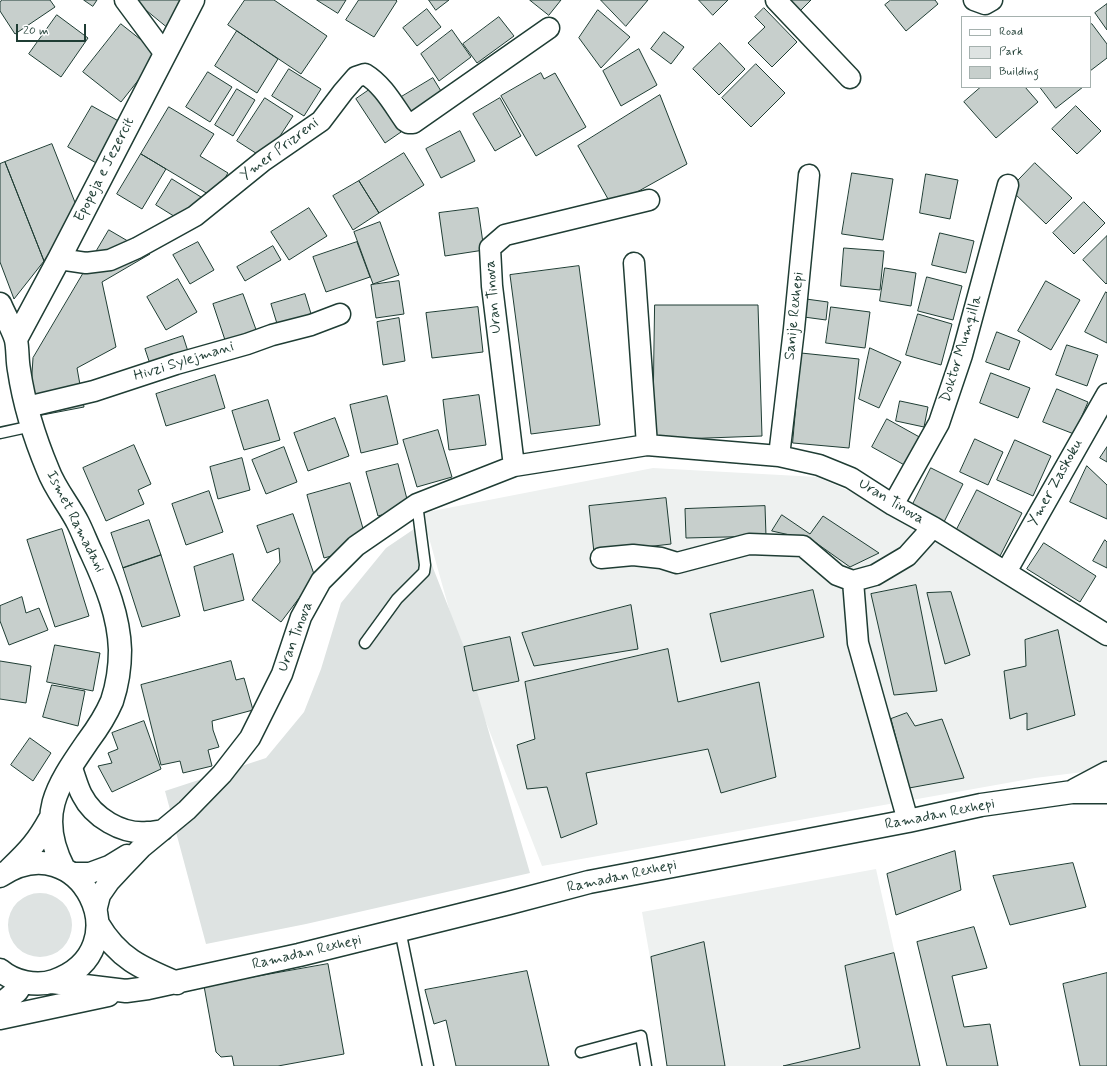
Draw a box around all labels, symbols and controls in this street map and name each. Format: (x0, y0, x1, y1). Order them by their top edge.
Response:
scale bar (18, 16, 88, 42)
legend (961, 16, 1091, 88)
text: 20 m (23, 23, 49, 39)
text: Road (999, 24, 1023, 40)
text: Park (999, 44, 1023, 60)
text: Building (999, 64, 1039, 80)
street label: Epopeja e Jezercit (71, 115, 139, 225)
street label: Ymer Prizreni (237, 115, 323, 185)
street label: Uran Tinova (482, 260, 506, 334)
street label: Sanije Rexhepi (781, 271, 809, 361)
street label: Doktor Mumqilla (937, 293, 987, 405)
street label: Hivzi Sylejmani (132, 338, 236, 386)
street label: Ymer Zaskoku (1025, 436, 1087, 530)
street label: Ismet Ramadani (42, 468, 108, 576)
street label: Uran Tinova (855, 475, 927, 529)
street label: Uran Tinova (274, 599, 318, 675)
street label: Ramadan Rexhepi (883, 795, 997, 835)
street label: Ramadan Rexhepi (565, 857, 679, 897)
street label: Ramadan Rexhepi (250, 932, 364, 974)

